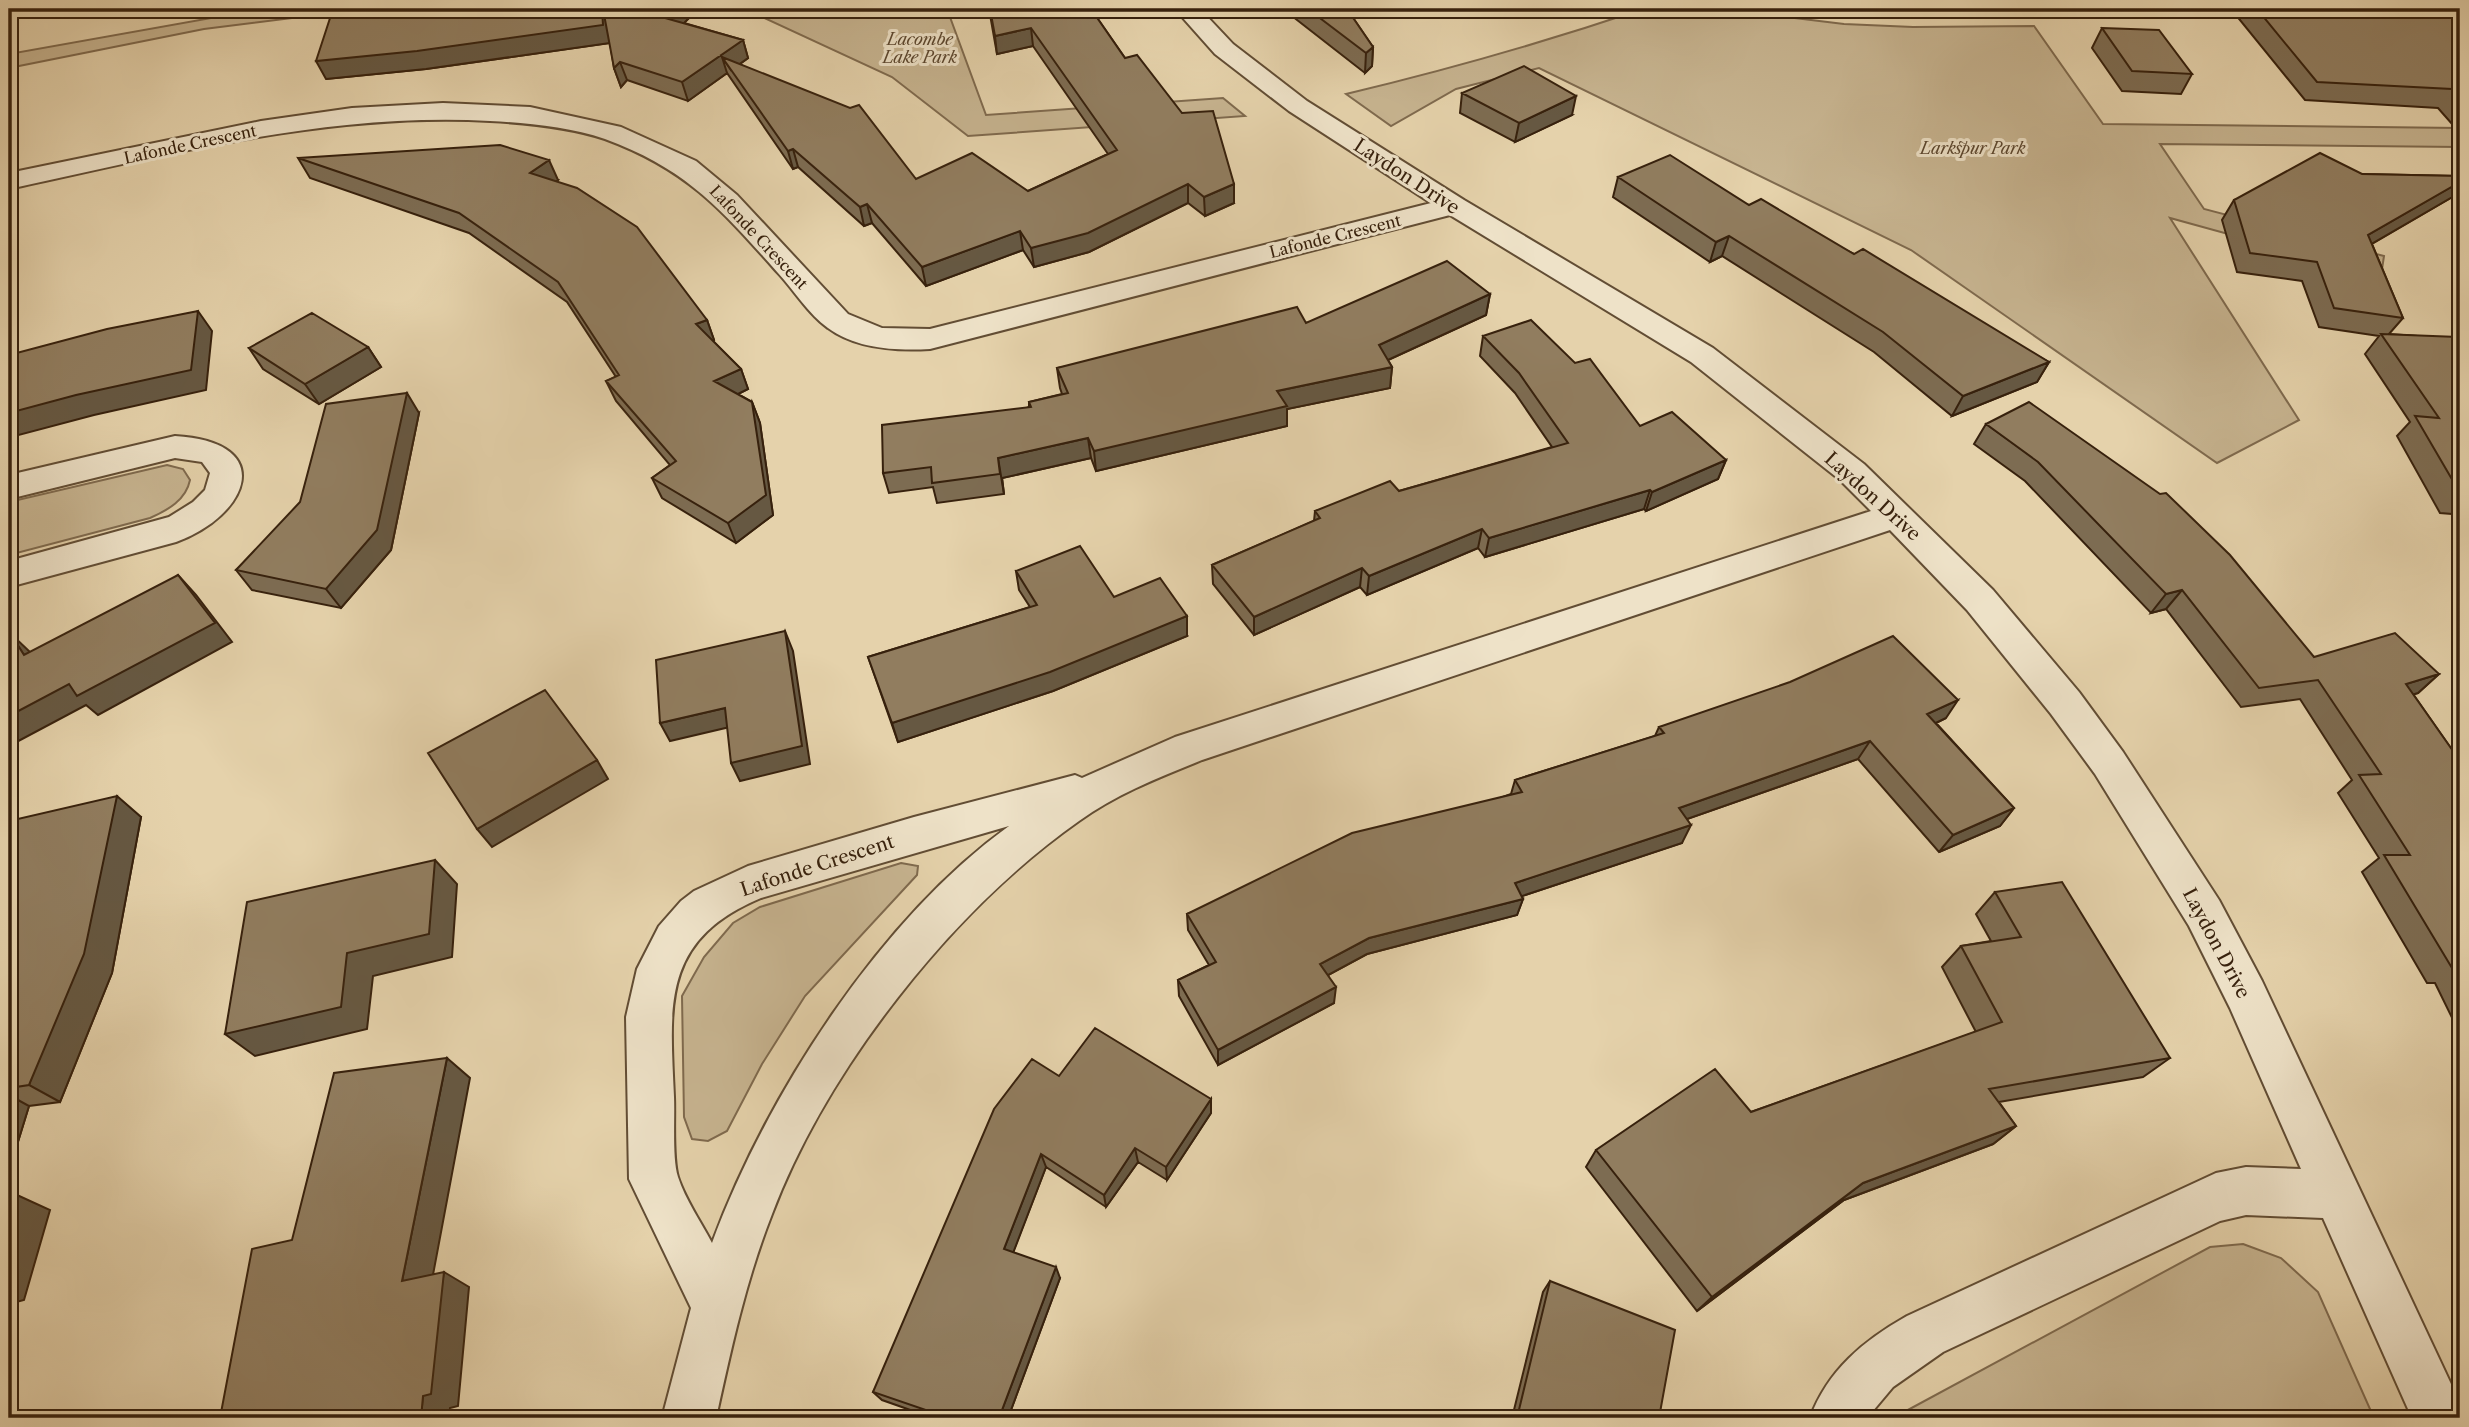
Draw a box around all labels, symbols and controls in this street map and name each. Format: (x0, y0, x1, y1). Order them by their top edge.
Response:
park label: Lacombe Lake Park (881, 29, 958, 67)
street label: Lafonde Crescent (122, 120, 258, 168)
street label: Laydon Drive (1349, 134, 1464, 219)
park label: Larkspur Park (1918, 138, 2026, 158)
street label: Lafonde Crescent (706, 181, 813, 293)
street label: Lafonde Crescent (1267, 210, 1403, 262)
street label: Laydon Drive (1820, 447, 1926, 546)
street label: Lafonde Crescent (737, 830, 897, 901)
street label: Laydon Drive (2178, 884, 2255, 1002)

